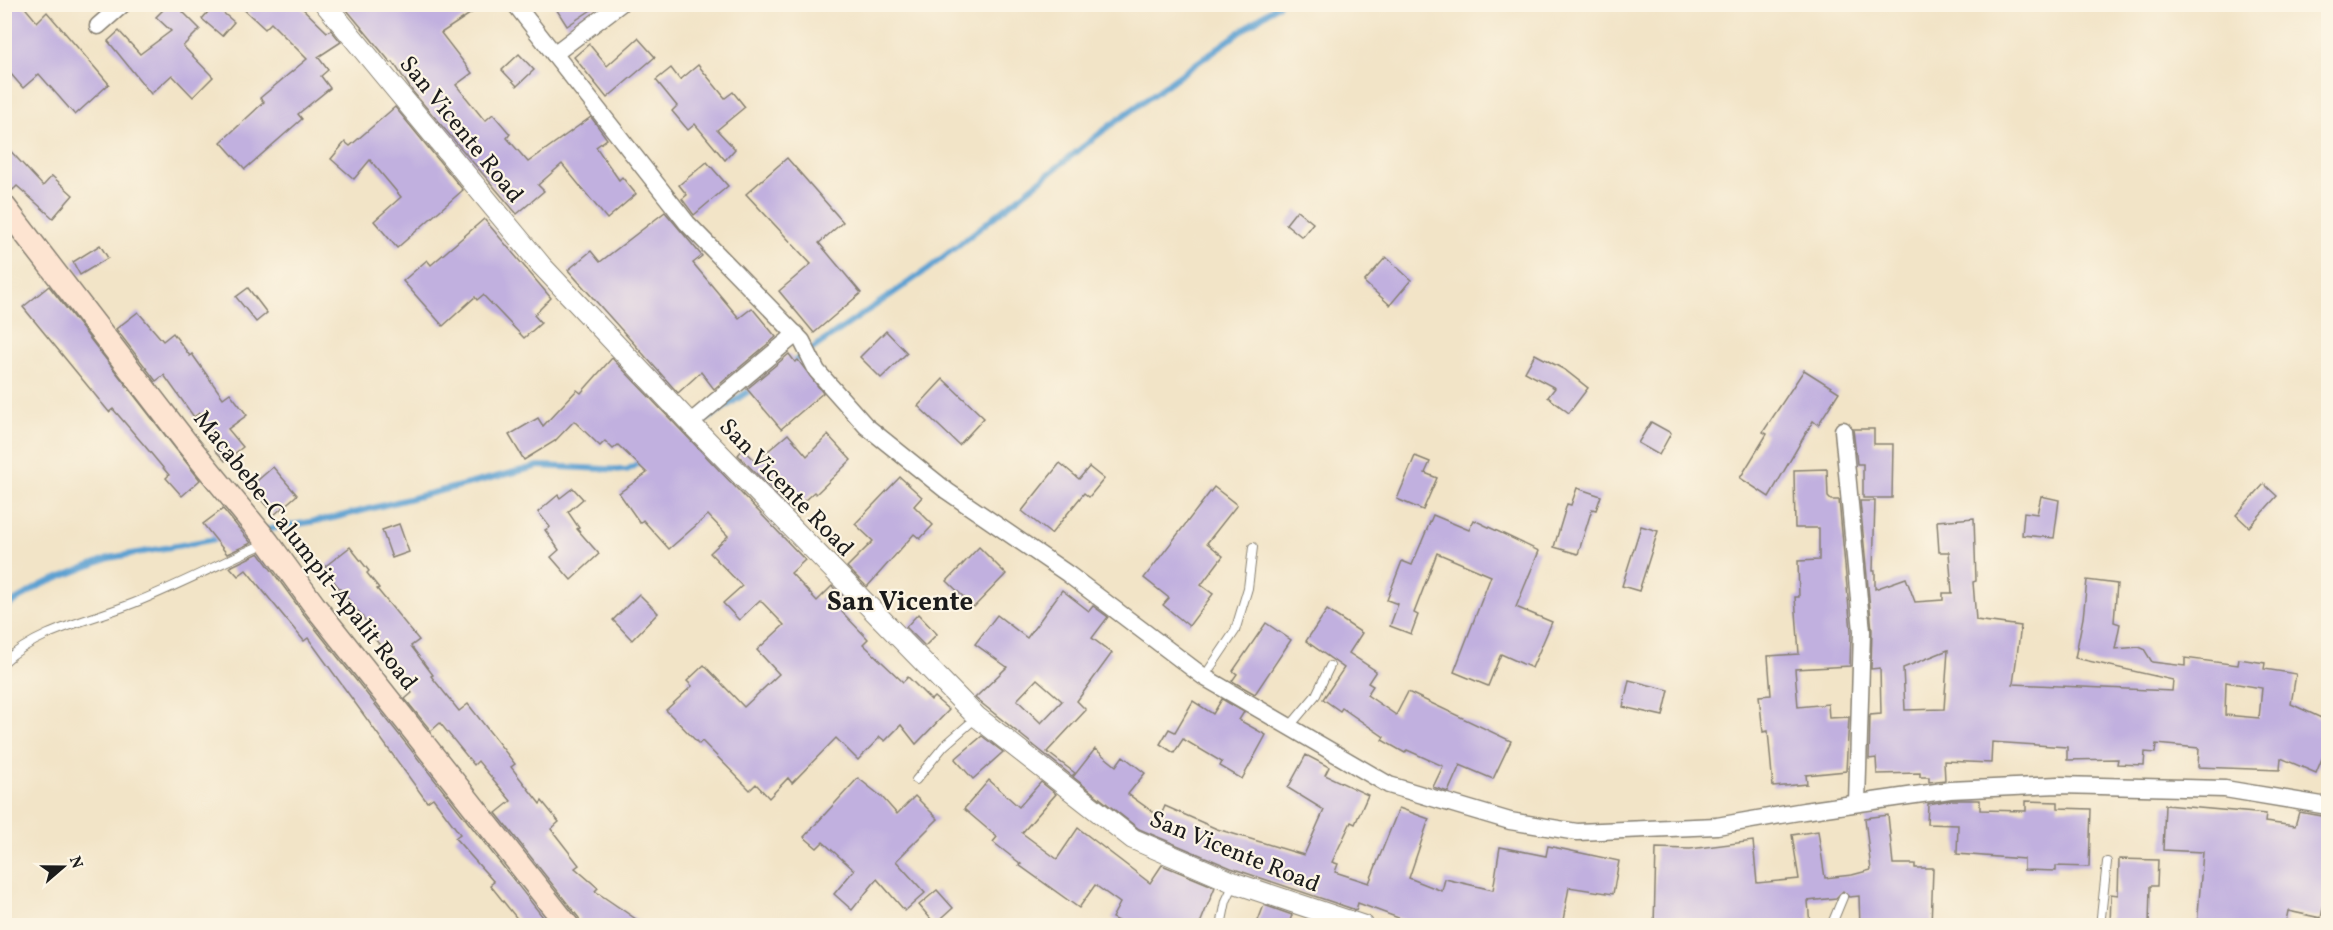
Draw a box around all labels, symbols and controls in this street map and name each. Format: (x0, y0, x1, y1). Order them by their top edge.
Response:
street label: San Vicente Road (390, 49, 531, 211)
street label: Macabebe-Calumpit-Apalit Road (184, 404, 425, 698)
street label: San Vicente Road (710, 411, 861, 565)
district label: San Vicente (827, 584, 973, 622)
street label: San Vicente Road (1144, 803, 1325, 903)
north arrow (33, 837, 93, 897)
text: N (63, 853, 88, 872)

